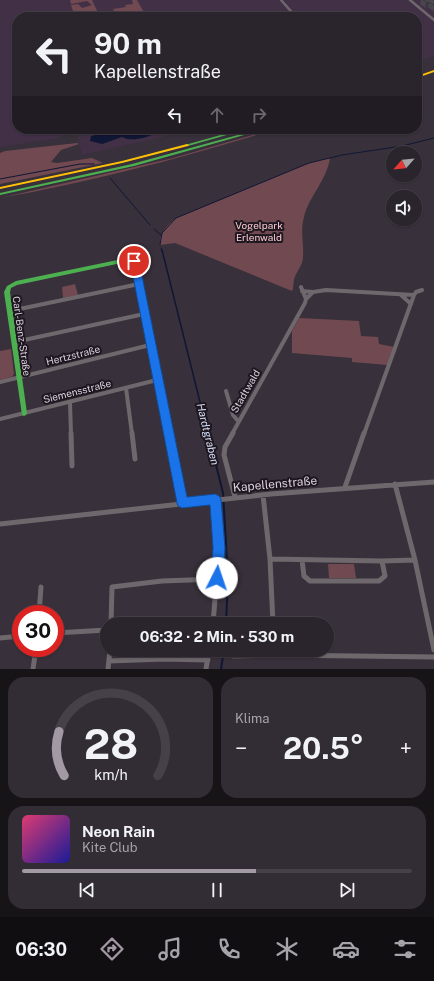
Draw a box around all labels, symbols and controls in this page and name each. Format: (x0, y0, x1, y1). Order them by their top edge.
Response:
text: 90 m (94, 27, 162, 60)
icon: left (28, 28, 80, 80)
text: Kapellenstraße (94, 61, 221, 82)
icon: left (164, 104, 186, 126)
icon: ahead (206, 104, 228, 126)
icon: right (248, 104, 270, 126)
north arrow (386, 146, 422, 182)
map controls (386, 146, 422, 226)
button: sound (386, 190, 422, 226)
park label: Vogelpark Erlenwald (235, 219, 283, 243)
pin (117, 244, 151, 278)
icon: arrive (123, 250, 145, 272)
street label: Carl-Benz-Straße (10, 295, 34, 377)
street label: Hertzstraße (45, 342, 102, 368)
street label: Stadtwald (228, 367, 262, 415)
street label: Siemensstraße (42, 377, 113, 405)
water label: Hardtgraben (194, 402, 222, 466)
street label: Kapellenstraße (232, 473, 318, 495)
position arrow (196, 557, 238, 599)
speed limit sign: 30 (12, 605, 64, 657)
text: 06:32 · 2 Min. · 530 m (140, 628, 294, 645)
text: Klima (235, 711, 269, 726)
text: 28 (83, 718, 138, 767)
text: 20.5° (283, 730, 364, 766)
text: − (235, 735, 247, 761)
text: + (400, 735, 412, 761)
text: km/h (94, 765, 127, 782)
text: Neon Rain (82, 823, 155, 840)
text: Kite Club (82, 840, 137, 855)
icon: previous (76, 879, 98, 901)
icon: pause (206, 879, 228, 901)
icon: next (336, 879, 358, 901)
icon: directions (98, 935, 126, 963)
icon: music (156, 935, 184, 963)
icon: phone (215, 935, 243, 963)
icon: climate (273, 935, 301, 963)
icon: car (332, 935, 360, 963)
icon: filters (391, 935, 419, 963)
text: 06:30 (15, 939, 67, 960)

